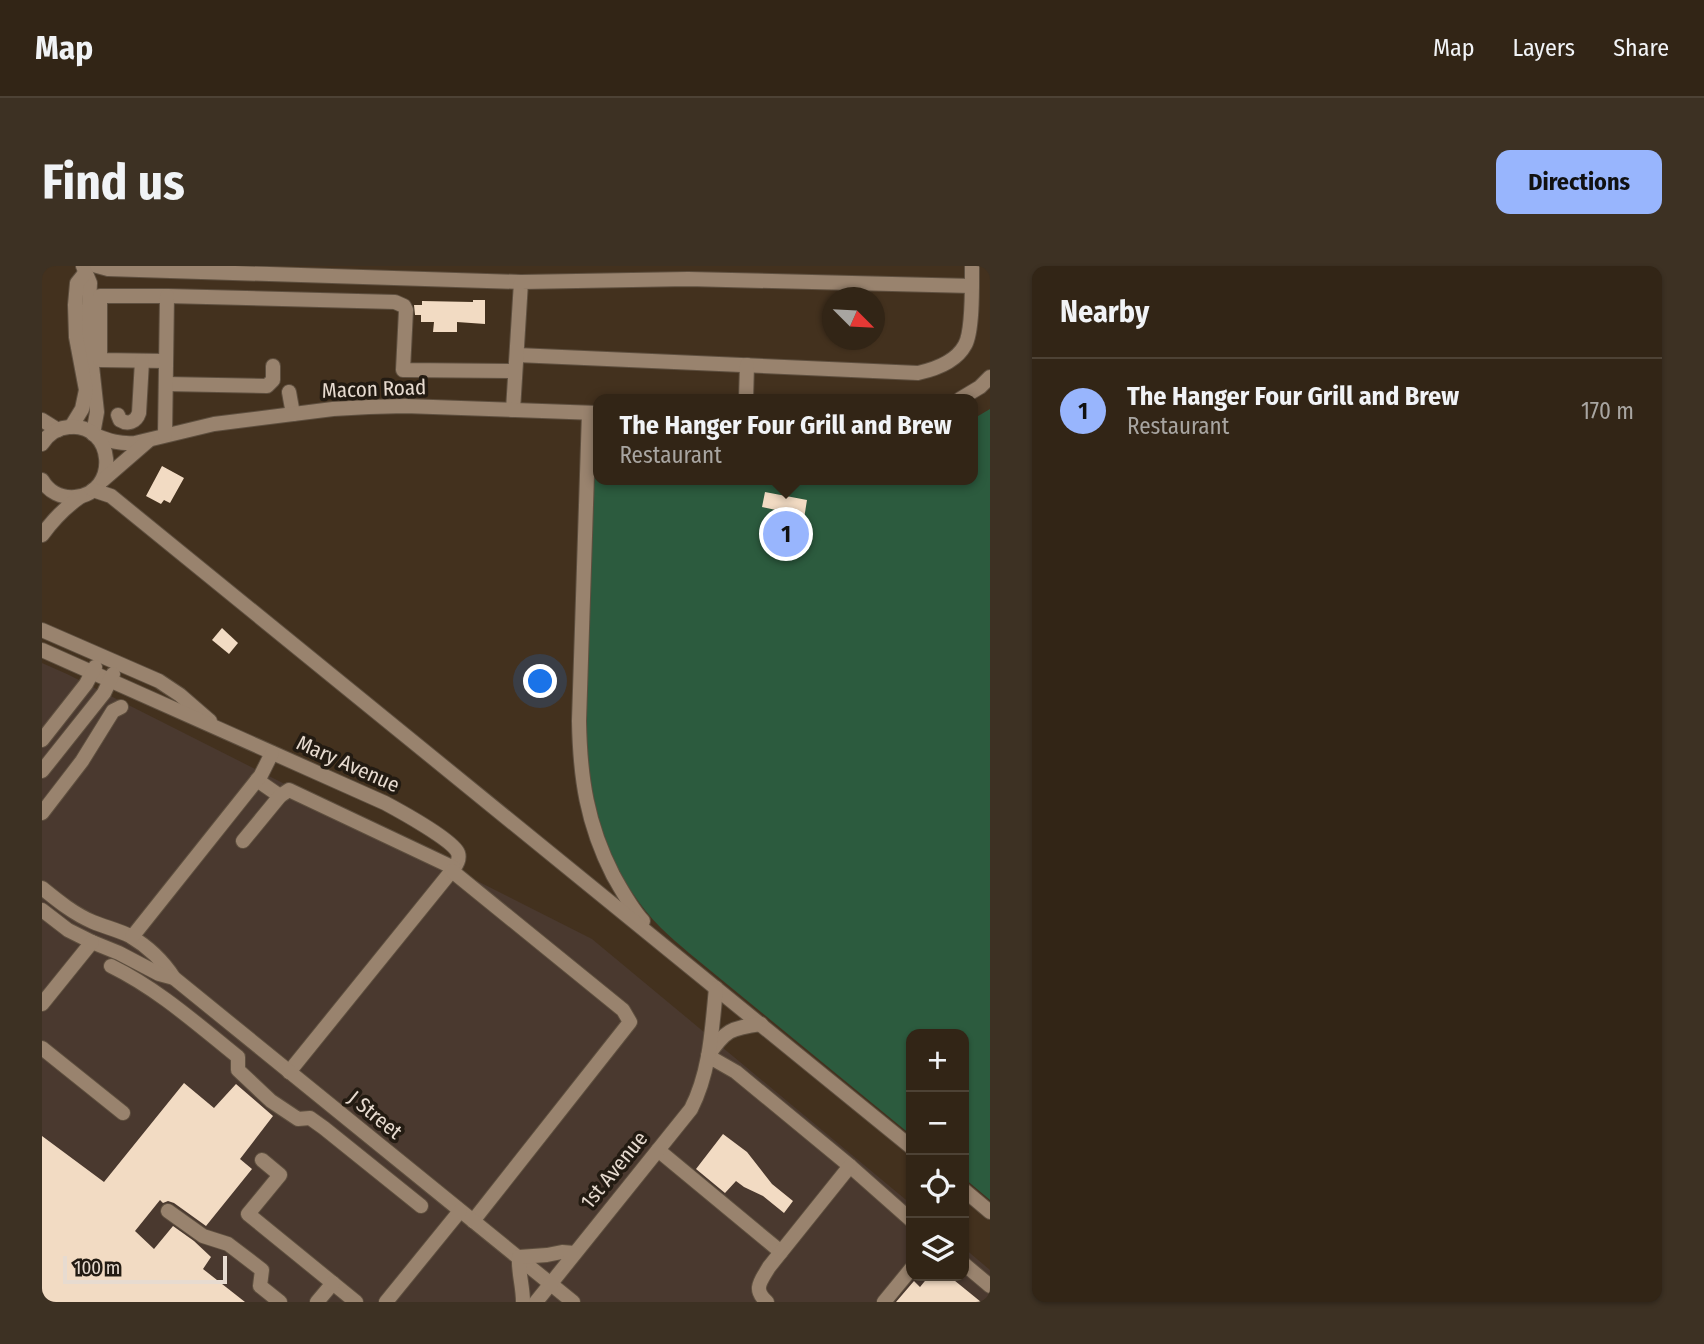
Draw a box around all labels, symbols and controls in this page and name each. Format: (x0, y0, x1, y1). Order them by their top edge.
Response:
text: Map (35, 28, 93, 68)
text: Map (1433, 34, 1475, 62)
text: Layers (1513, 34, 1575, 62)
text: Share (1613, 34, 1669, 62)
button: Directions (1496, 150, 1662, 214)
text: Find us (42, 153, 185, 212)
north arrow (822, 287, 885, 350)
text: Nearby (1060, 294, 1149, 330)
street label: Macon Road (321, 374, 427, 404)
text: The Hanger Four Grill and Brew (1127, 381, 1459, 412)
popup (593, 394, 978, 485)
text: 1 (1078, 397, 1088, 425)
text: 170 m (1581, 397, 1634, 425)
text: The Hanger Four Grill and Brew (619, 410, 952, 441)
text: Restaurant (1127, 412, 1229, 440)
text: Restaurant (619, 441, 722, 469)
pin: 1 (763, 508, 809, 560)
your location (523, 664, 557, 698)
street label: Mary Avenue (292, 730, 404, 798)
map controls (906, 1029, 969, 1281)
button: + (906, 1029, 969, 1092)
street label: J Street (343, 1085, 407, 1145)
button: − (906, 1092, 969, 1155)
street label: 1st Avenue (575, 1126, 653, 1214)
button: locate (906, 1155, 969, 1218)
button: layers (906, 1218, 969, 1281)
scale bar (63, 1253, 228, 1285)
text: 100 m (74, 1256, 120, 1279)

